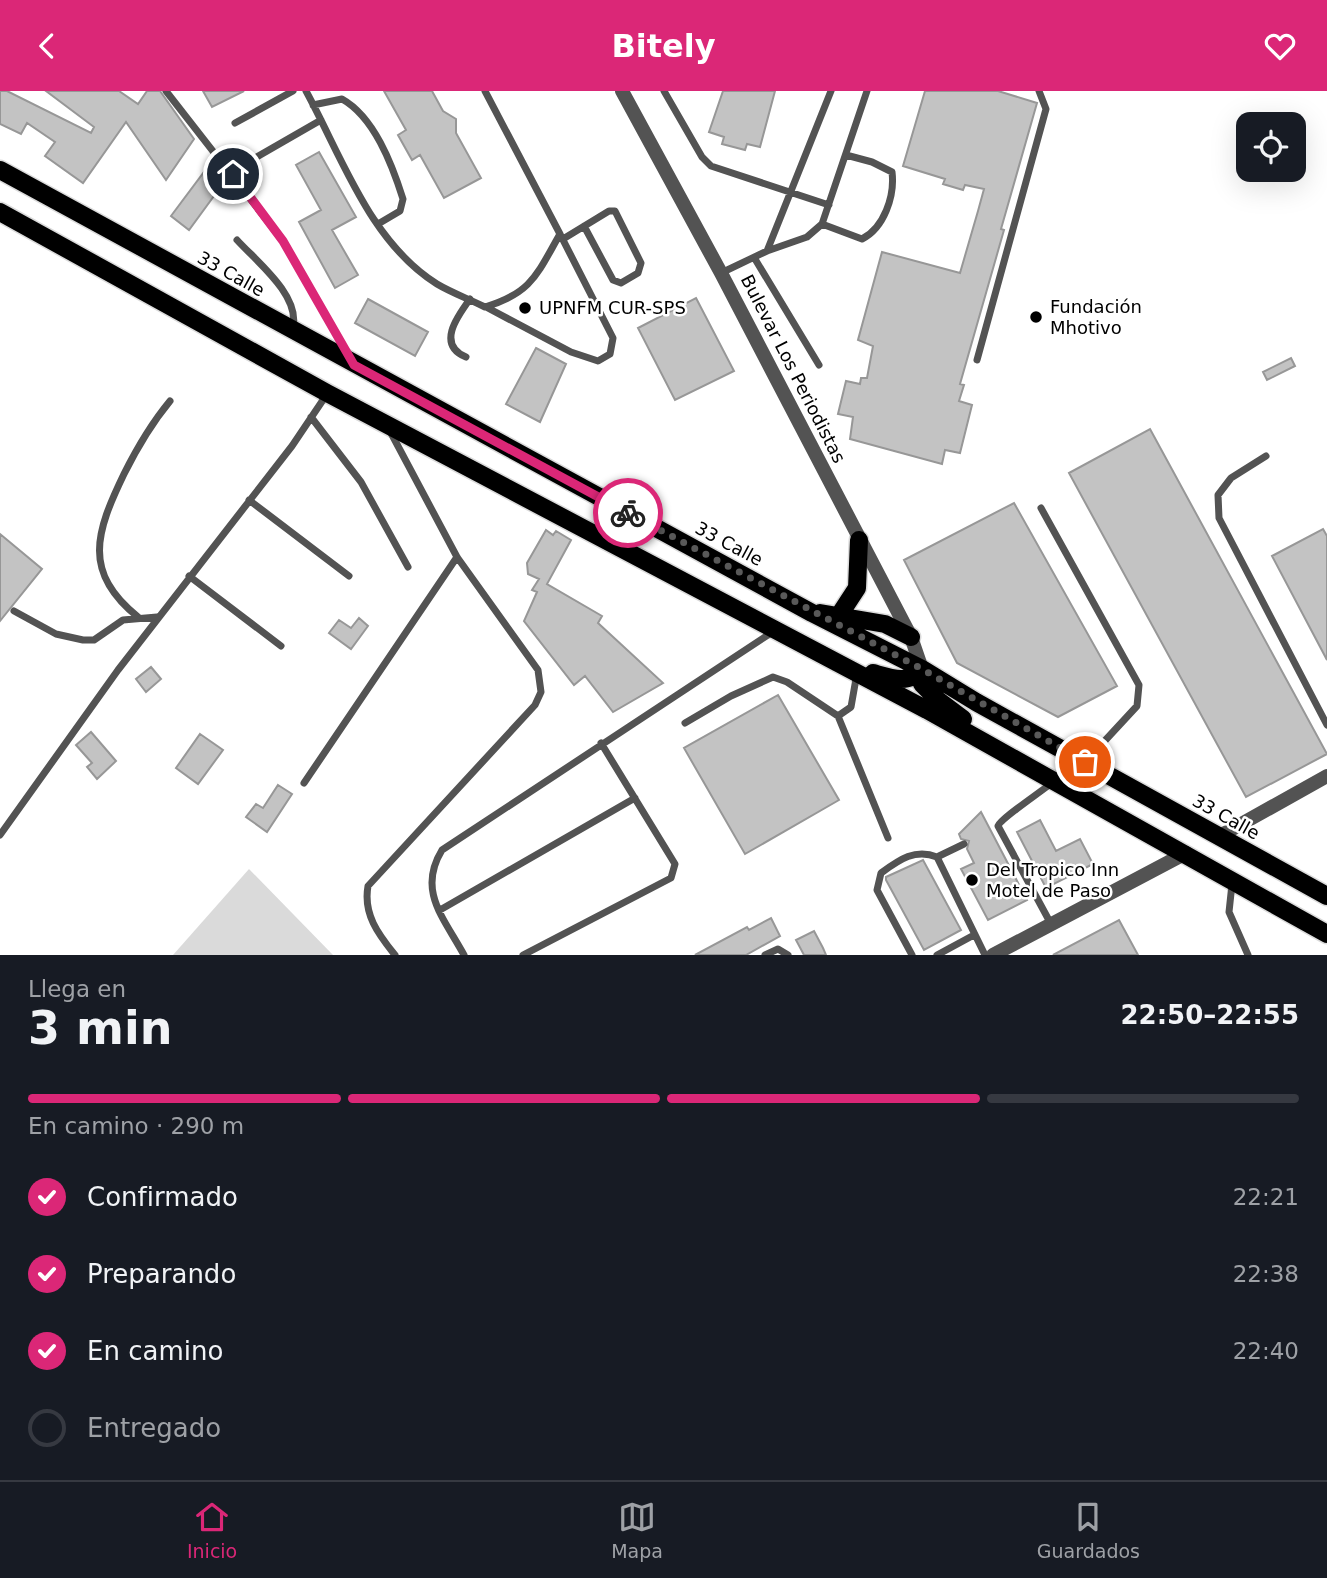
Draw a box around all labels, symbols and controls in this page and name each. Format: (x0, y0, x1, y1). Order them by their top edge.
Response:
icon: back (28, 27, 66, 65)
text: Bitely (611, 27, 716, 65)
icon: heart (1261, 27, 1299, 65)
map controls (1236, 112, 1306, 182)
button: locate (1236, 112, 1306, 182)
pin (203, 144, 263, 204)
icon: home (214, 155, 252, 193)
street label: 33 Calle (194, 247, 268, 301)
street label: Bulevar Los Periodistas (737, 271, 850, 466)
place label: Fundación Mhotivo (1050, 296, 1142, 338)
place label: UPNFM CUR-SPS (539, 297, 686, 318)
marker: UPNFM CUR-SPS (517, 300, 533, 316)
marker: Fundación Mhotivo (1028, 309, 1044, 325)
courier (593, 478, 663, 548)
icon: bike (609, 494, 647, 532)
street label: 33 Calle (692, 517, 767, 570)
pin (1055, 732, 1115, 792)
icon: bag (1066, 743, 1104, 781)
street label: 33 Calle (1189, 790, 1263, 844)
place label: Del Tropico Inn Motel de Paso (986, 859, 1119, 901)
marker: Del Tropico Inn Motel de Paso (964, 872, 980, 888)
text: Llega en (28, 976, 126, 1002)
text: 22:50–22:55 (1120, 1000, 1299, 1030)
text: 3 min (28, 1001, 172, 1055)
text: En camino · 290 m (28, 1113, 244, 1139)
icon: check (28, 1178, 66, 1216)
text: Confirmado (87, 1182, 238, 1212)
text: 22:21 (1233, 1184, 1299, 1210)
icon: check (28, 1255, 66, 1293)
text: Preparando (87, 1259, 236, 1289)
text: 22:38 (1233, 1261, 1299, 1287)
icon: check (28, 1332, 66, 1370)
text: En camino (87, 1336, 223, 1366)
text: 22:40 (1233, 1338, 1299, 1364)
text: Entregado (87, 1413, 221, 1443)
tab: Inicio (187, 1498, 237, 1562)
tab: Mapa (611, 1498, 663, 1562)
tab: Guardados (1037, 1498, 1140, 1562)

